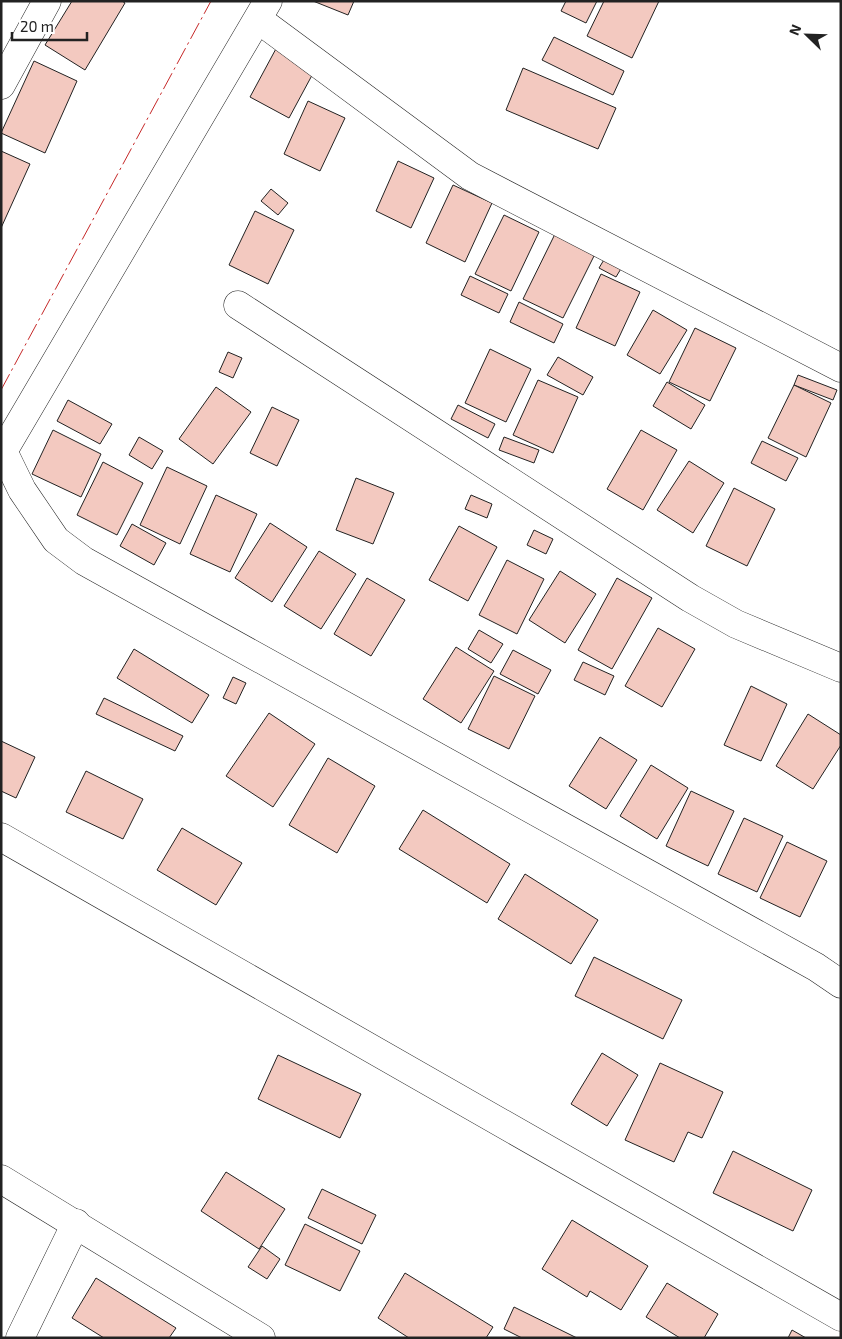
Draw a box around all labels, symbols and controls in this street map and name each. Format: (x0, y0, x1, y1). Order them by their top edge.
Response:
scale bar (12, 10, 88, 42)
north arrow (782, 10, 832, 60)
text: 20 m (20, 17, 54, 35)
text: N (785, 22, 804, 38)

